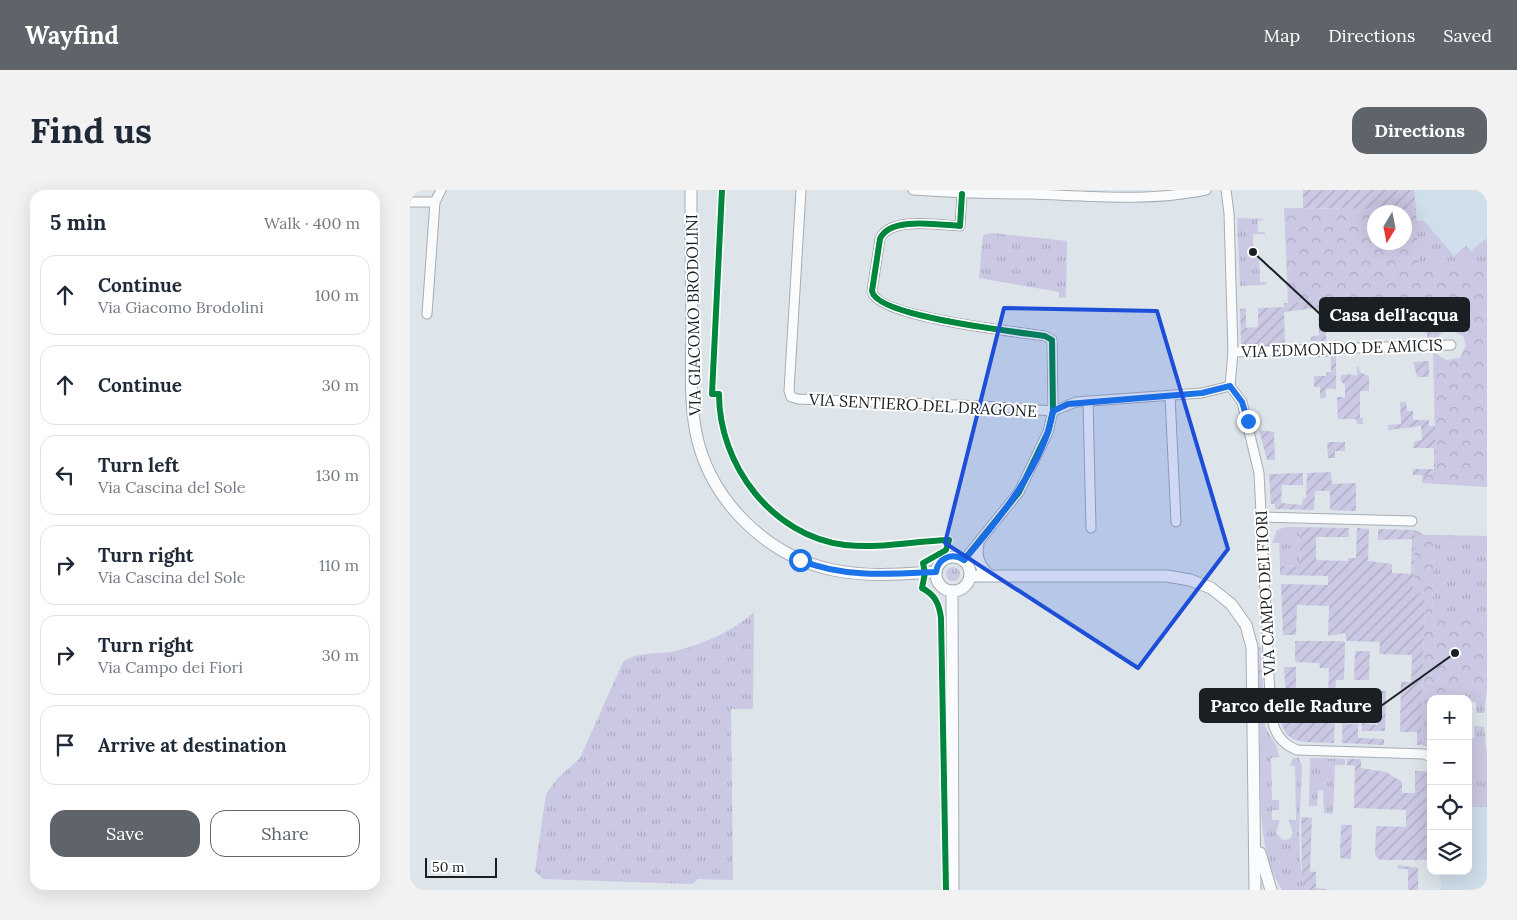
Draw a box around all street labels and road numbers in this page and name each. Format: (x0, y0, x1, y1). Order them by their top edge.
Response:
street label: VIA GIACOMO BRODOLINI (681, 214, 705, 417)
street label: VIA EDMONDO DE AMICIS (1240, 334, 1443, 362)
street label: VIA SENTIERO DEL DRAGONE (808, 389, 1037, 421)
street label: VIA CAMPO DEI FIORI (1251, 510, 1279, 677)

